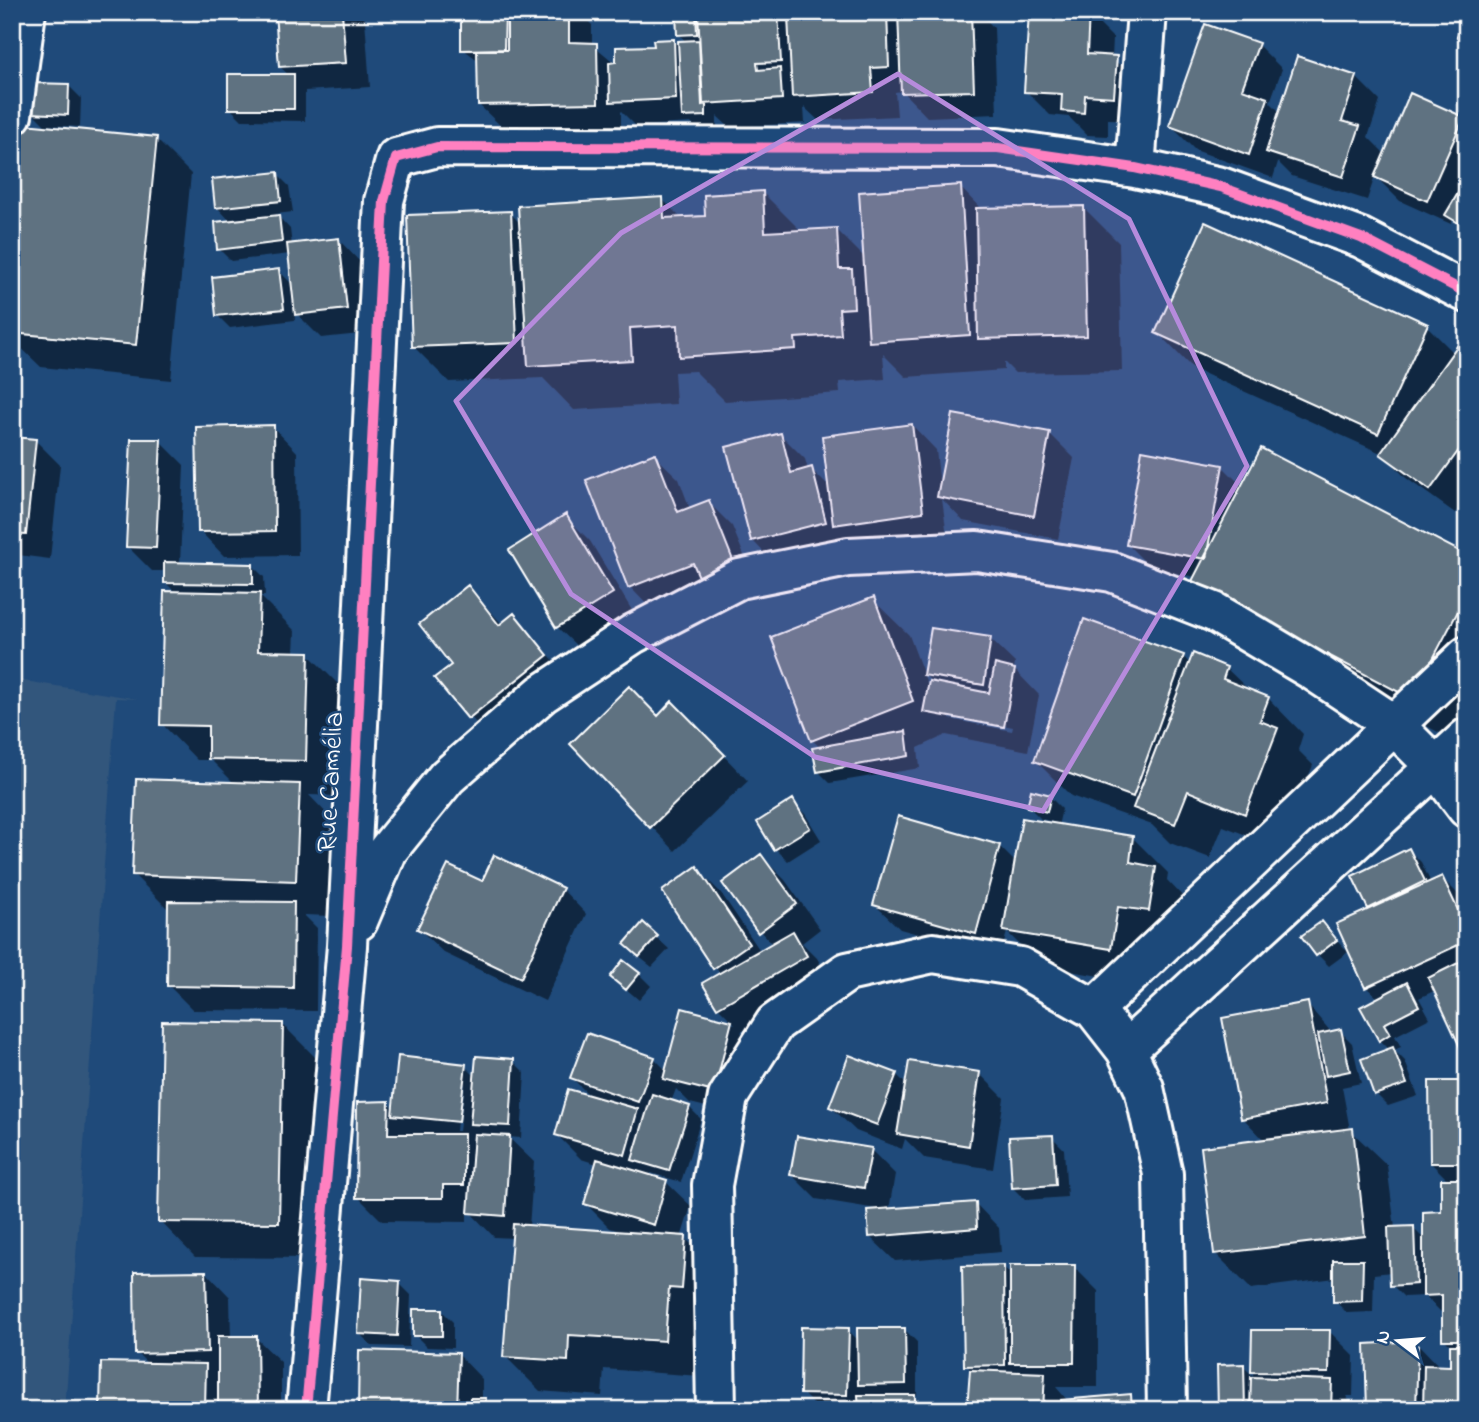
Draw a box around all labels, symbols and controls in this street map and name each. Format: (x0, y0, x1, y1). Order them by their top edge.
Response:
street label: Rue Camélia (308, 711, 356, 853)
north arrow (1364, 1306, 1434, 1376)
text: N (1369, 1327, 1399, 1347)

